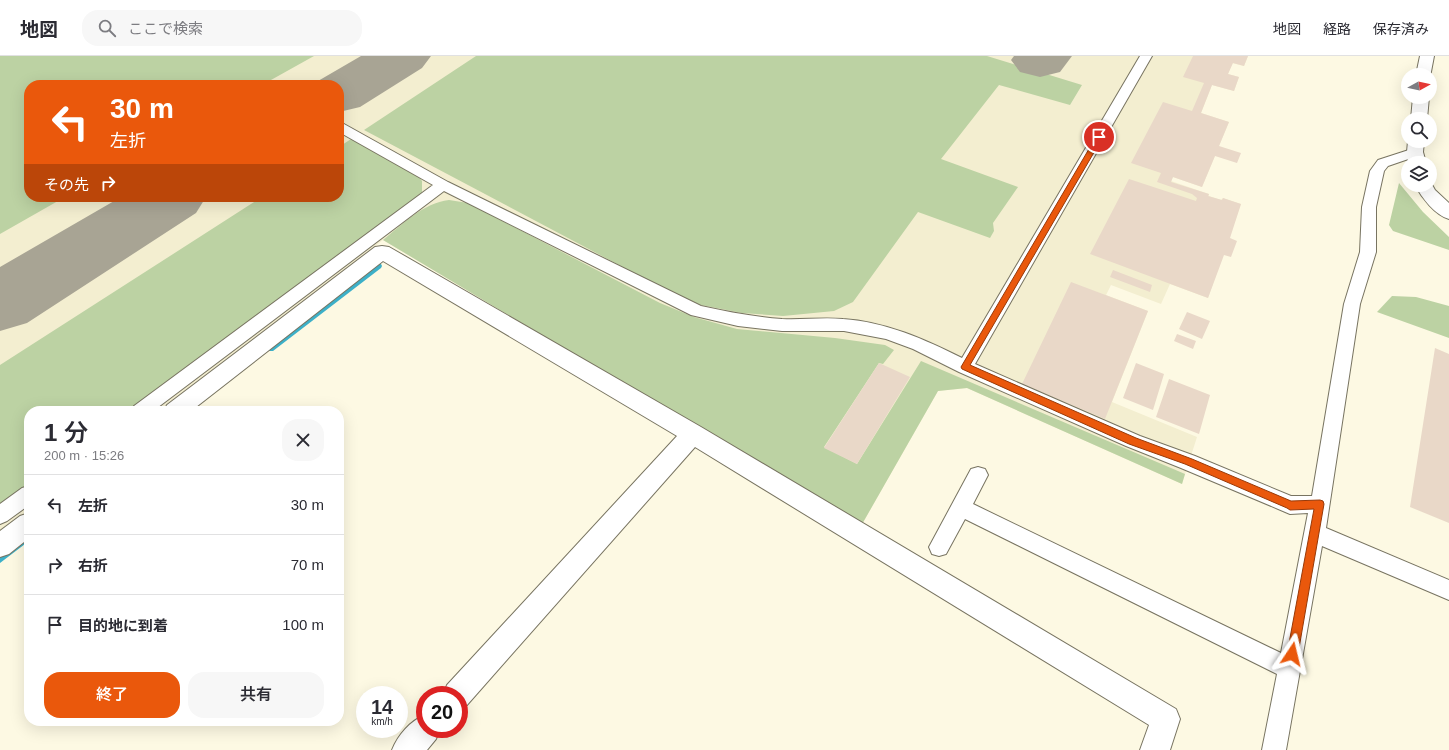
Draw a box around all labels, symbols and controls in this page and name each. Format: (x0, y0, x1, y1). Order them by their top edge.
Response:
search box (82, 10, 362, 46)
icon: search (96, 17, 118, 39)
text: 地図 (20, 19, 58, 40)
text: ここで検索 (128, 20, 203, 37)
text: 地図 (1273, 21, 1301, 37)
text: 経路 (1323, 21, 1351, 37)
text: 保存済み (1373, 21, 1429, 37)
north arrow (1401, 68, 1437, 104)
map controls (1401, 68, 1437, 192)
text: 30 m (110, 93, 174, 124)
icon: left (44, 96, 96, 148)
button: search (1401, 112, 1437, 148)
pin (1082, 120, 1116, 154)
icon: arrive (1088, 126, 1110, 148)
text: 左折 (110, 131, 146, 151)
button: layers (1401, 156, 1437, 192)
icon: right (97, 172, 119, 194)
text: その先 (44, 176, 89, 193)
text: 1 分 (44, 419, 88, 446)
button: close (282, 419, 324, 461)
text: 200 m · 15:26 (44, 448, 124, 463)
icon: left (44, 494, 66, 516)
text: 30 m (291, 496, 324, 513)
text: 左折 (78, 497, 108, 514)
icon: right (44, 554, 66, 576)
text: 70 m (291, 556, 324, 573)
text: 右折 (78, 557, 108, 574)
icon: arrive (44, 614, 66, 636)
text: 100 m (282, 616, 324, 633)
text: 目的地に到着 (78, 617, 168, 634)
position arrow (1271, 633, 1313, 675)
button: 終了 (44, 672, 180, 718)
button: 共有 (188, 672, 324, 718)
speed limit sign: 20 (416, 686, 468, 738)
text: 14 (371, 696, 393, 718)
text: km/h (371, 716, 393, 727)

